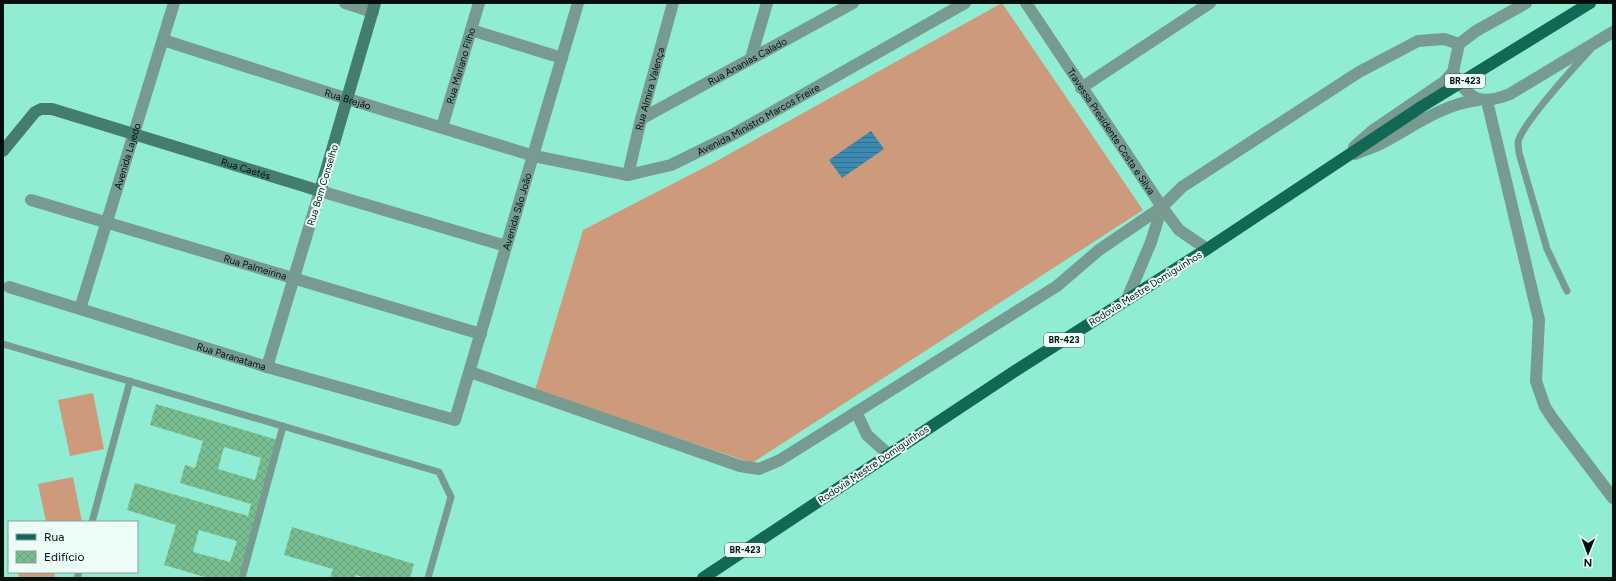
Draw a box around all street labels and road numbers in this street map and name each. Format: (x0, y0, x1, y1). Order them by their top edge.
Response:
street label: Rua Mariano Filho (443, 26, 478, 106)
street label: Rua Ananias Calado (705, 34, 789, 88)
street label: Rua Almira Valença (633, 46, 668, 132)
street label: Travessa Presidente Costa e Silva (1064, 66, 1158, 197)
road number: BR-423 (1445, 74, 1485, 88)
street label: Avenida Ministro Marcos Freire (694, 81, 822, 158)
street label: Rua Brejão (323, 86, 373, 113)
street label: Avenida Lajedo (111, 121, 144, 191)
street label: Rua Bom Conselho (304, 143, 341, 227)
street label: Rua Caetés (219, 155, 273, 183)
street label: Avenida São João (499, 171, 535, 252)
street label: Rodovia Mestre Domiguinhos (1086, 248, 1205, 329)
street label: Rua Palmeirina (222, 252, 288, 283)
road number: BR-423 (1044, 333, 1084, 347)
street label: Rua Paranatama (195, 340, 268, 373)
street label: Rodovia Mestre Domiguinhos (815, 422, 932, 507)
road number: BR-423 (725, 543, 765, 557)

